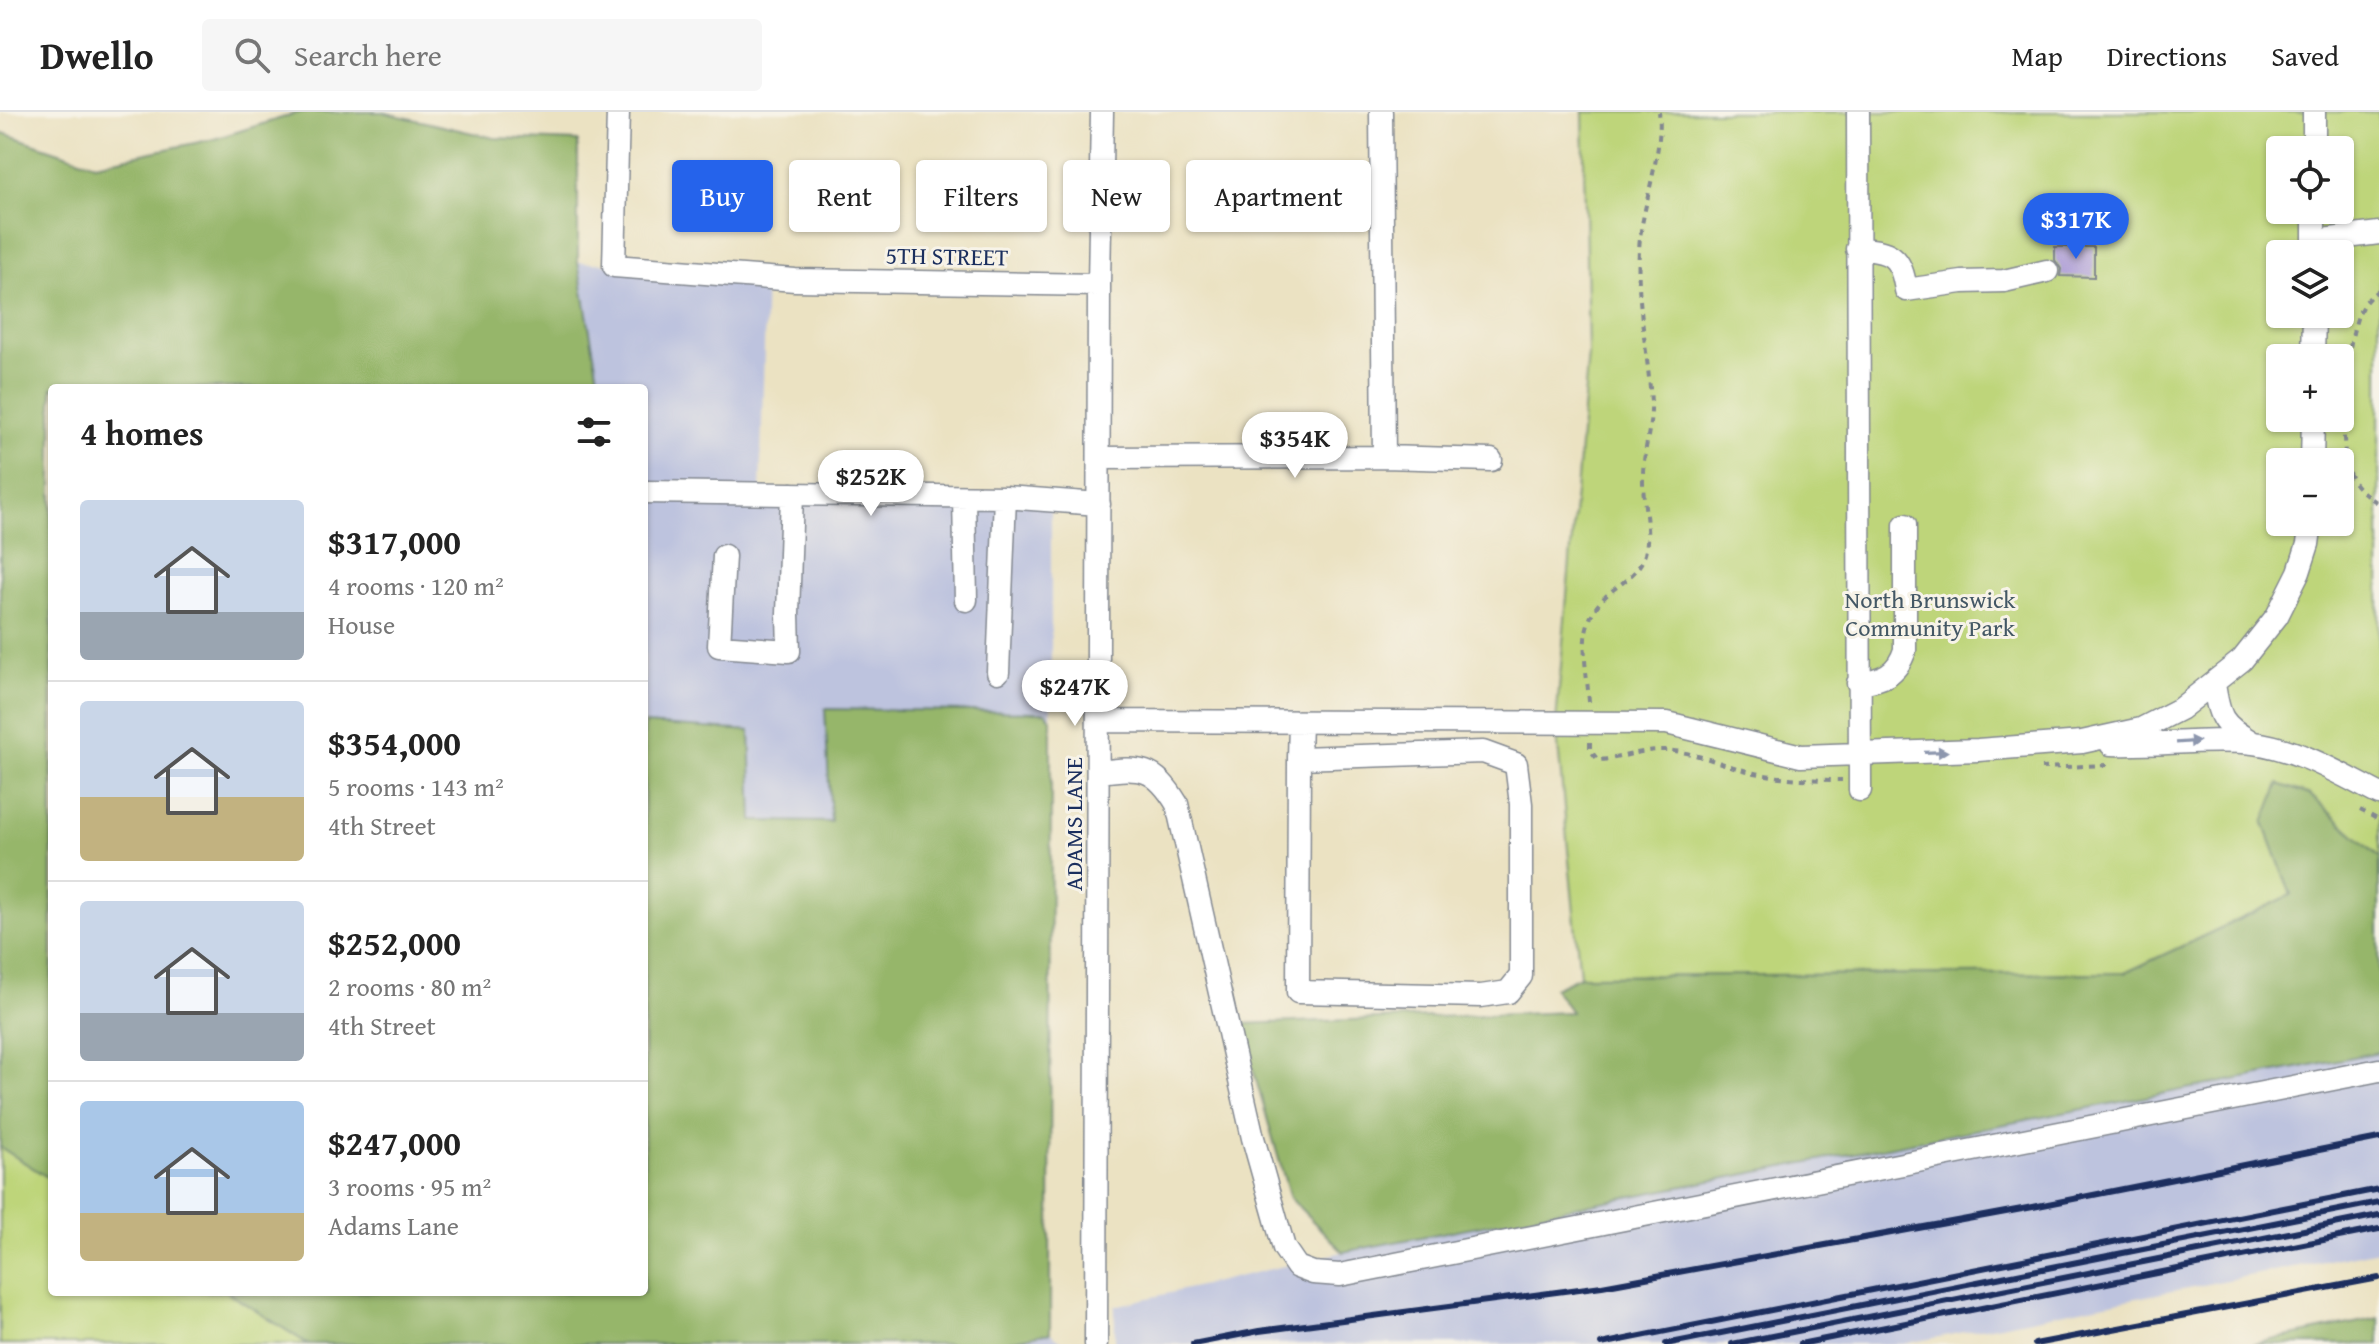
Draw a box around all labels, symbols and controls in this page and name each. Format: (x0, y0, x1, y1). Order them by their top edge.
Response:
search box (202, 19, 762, 91)
text: Dwello (40, 27, 154, 83)
icon: search (230, 33, 274, 77)
text: Search here (294, 33, 442, 77)
text: Map (2011, 35, 2063, 76)
text: Directions (2107, 35, 2227, 76)
text: Saved (2271, 35, 2339, 76)
map controls (2266, 136, 2354, 536)
button: locate (2266, 136, 2354, 224)
chip: Buy (672, 160, 773, 232)
chip: Rent (789, 160, 900, 232)
chip: Filters (916, 160, 1047, 232)
chip: New (1063, 160, 1170, 232)
chip: Apartment (1186, 160, 1371, 232)
pin: $317K (2020, 193, 2132, 261)
text: $317K (2041, 199, 2111, 238)
street label: 5TH STREET (885, 237, 1009, 275)
button: layers (2266, 240, 2354, 328)
button: + (2266, 344, 2354, 432)
text: 4 homes (80, 408, 204, 457)
icon: filters (572, 410, 616, 454)
pin: $354K (1239, 412, 1351, 480)
text: $354K (1260, 418, 1330, 457)
button: − (2266, 448, 2354, 536)
pin: $252K (815, 450, 927, 518)
text: $252K (836, 456, 906, 495)
text: $317,000 (328, 517, 461, 566)
icon: home (144, 532, 240, 628)
text: 4 rooms · 120 m² (328, 566, 504, 605)
park label: North Brunswick Community Park (1845, 582, 2016, 645)
text: House (328, 605, 395, 644)
pin: $247K (1019, 660, 1131, 728)
text: $247K (1040, 666, 1110, 705)
text: $354,000 (328, 718, 461, 767)
icon: home (144, 733, 240, 829)
one-way arrow (2176, 735, 2201, 748)
one-way arrow (1924, 746, 1949, 759)
street label: ADAMS LANE (1056, 757, 1091, 891)
text: 5 rooms · 143 m² (328, 767, 504, 806)
text: 4th Street (328, 806, 436, 845)
text: $252,000 (328, 918, 461, 967)
icon: home (144, 933, 240, 1029)
text: 2 rooms · 80 m² (328, 967, 491, 1006)
text: 4th Street (328, 1006, 436, 1045)
text: $247,000 (328, 1118, 461, 1167)
icon: home (144, 1133, 240, 1229)
text: 3 rooms · 95 m² (328, 1167, 491, 1206)
text: Adams Lane (328, 1206, 459, 1245)

